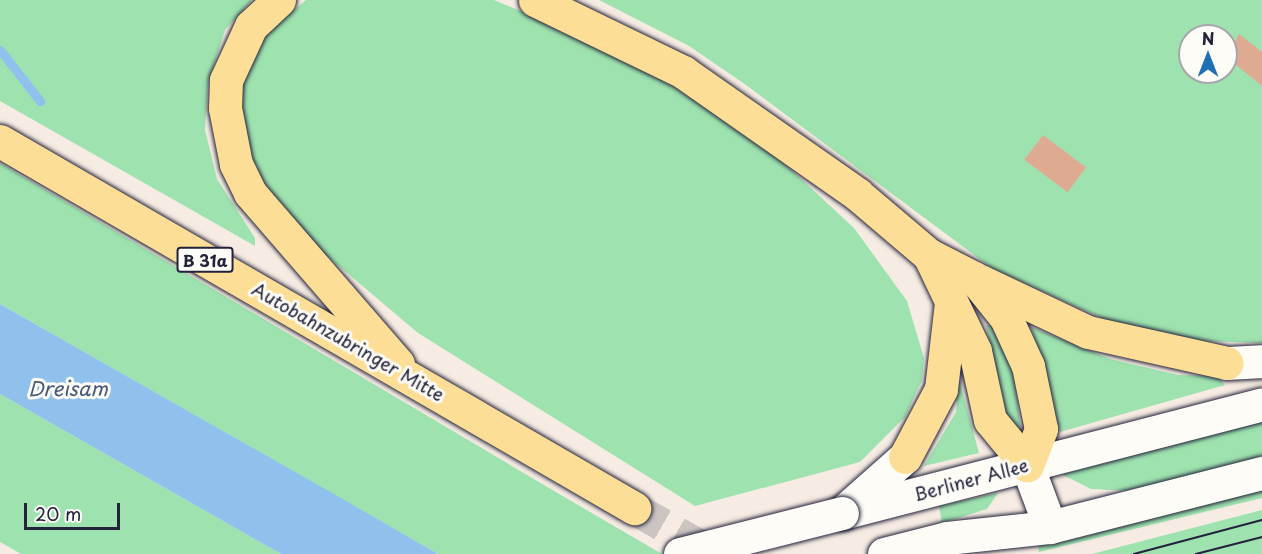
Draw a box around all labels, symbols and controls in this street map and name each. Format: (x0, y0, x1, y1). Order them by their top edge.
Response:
north arrow (1178, 24, 1238, 84)
text: N (1202, 26, 1214, 50)
road number: B 31a (176, 247, 234, 273)
street label: Autobahnzubringer Mitte (248, 278, 448, 406)
water label: Dreisam (28, 376, 108, 400)
street label: Berliner Allee (910, 454, 1032, 506)
scale bar (27, 491, 123, 529)
text: 20 m (35, 500, 81, 527)

